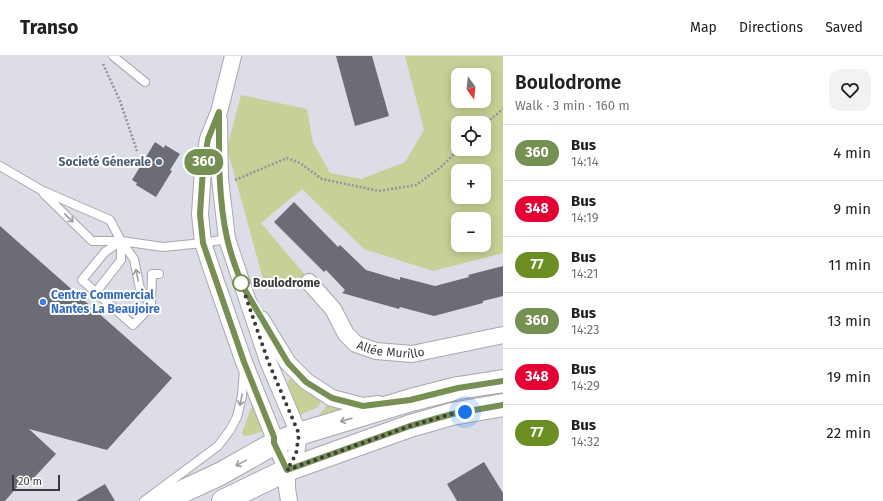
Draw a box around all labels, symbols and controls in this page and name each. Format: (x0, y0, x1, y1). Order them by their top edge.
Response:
text: Transo (20, 16, 78, 39)
text: Map (690, 19, 717, 36)
text: Directions (739, 19, 803, 36)
text: Saved (825, 19, 863, 36)
north arrow (451, 68, 491, 108)
map controls (451, 68, 491, 252)
button: heart (829, 69, 871, 111)
text: Boulodrome (515, 71, 621, 94)
text: Walk · 3 min · 160 m (515, 98, 630, 113)
button: locate (451, 116, 491, 156)
text: Bus (571, 136, 596, 154)
text: 360 (525, 144, 549, 161)
text: 4 min (833, 144, 871, 162)
line badge: 360 (181, 149, 227, 175)
text: 360 (192, 153, 216, 170)
text: 14:14 (571, 154, 599, 169)
place label: Societé Génerale (59, 155, 151, 169)
marker: Societé Génerale (154, 157, 164, 167)
button: + (451, 164, 491, 204)
text: Bus (571, 192, 596, 210)
text: 348 (525, 200, 549, 217)
text: 9 min (833, 200, 871, 218)
text: 14:19 (571, 210, 599, 225)
button: − (451, 212, 491, 252)
one-way arrow (64, 213, 74, 223)
text: Bus (571, 248, 596, 266)
text: 77 (530, 256, 544, 273)
text: 11 min (828, 256, 871, 274)
text: 14:21 (571, 266, 598, 281)
one-way arrow (133, 269, 141, 282)
marker: Boulodrome (232, 274, 250, 292)
place label: Boulodrome (253, 276, 321, 290)
place label: Centre Commercial Nantes La Beaujoire (51, 288, 160, 316)
marker: Centre Commercial Nantes La Beaujoire (38, 297, 48, 307)
text: Bus (571, 304, 596, 322)
text: 360 (525, 312, 549, 329)
text: 13 min (827, 312, 871, 330)
text: 14:23 (571, 322, 600, 337)
street label: Allée Murillo (355, 338, 426, 361)
text: Bus (571, 360, 596, 378)
text: 348 (525, 368, 549, 385)
text: 19 min (827, 368, 871, 386)
text: 14:29 (571, 378, 600, 393)
one-way arrow (236, 394, 244, 407)
your location (455, 402, 475, 422)
text: Bus (571, 416, 596, 434)
one-way arrow (340, 417, 353, 424)
text: 77 (530, 424, 544, 441)
text: 22 min (826, 424, 871, 442)
text: 14:32 (571, 434, 600, 449)
one-way arrow (235, 459, 247, 467)
scale bar (12, 473, 60, 492)
text: 20 m (18, 475, 42, 488)

